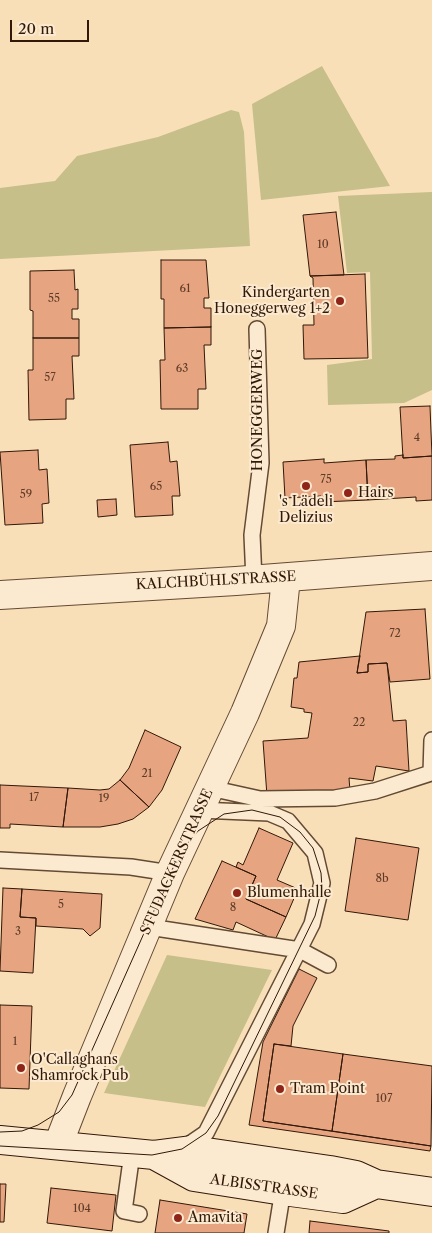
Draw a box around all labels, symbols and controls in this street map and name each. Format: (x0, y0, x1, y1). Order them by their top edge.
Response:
scale bar (12, 10, 91, 42)
text: 20 m (18, 19, 54, 38)
house number: 10 (317, 238, 329, 252)
house number: 61 (179, 282, 191, 296)
place label: Kindergarten Honeggerweg 1+2 (214, 285, 330, 318)
house number: 55 (48, 292, 60, 306)
marker: Kindergarten Honeggerweg 1+2 (334, 295, 346, 307)
street label: HONEGGERWEG (250, 349, 266, 471)
house number: 63 (176, 362, 188, 376)
house number: 57 (44, 371, 56, 385)
house number: 4 (414, 431, 420, 445)
house number: 75 (320, 473, 332, 487)
house number: 65 (150, 480, 162, 494)
marker: 's Lädeli Delizius (300, 480, 312, 492)
place label: Hairs (358, 485, 394, 501)
marker: Hairs (342, 487, 354, 499)
house number: 59 (20, 488, 32, 502)
place label: 's Lädeli Delizius (279, 494, 333, 526)
street label: KALCHBÜHLSTRASSE (135, 568, 297, 594)
house number: 72 (389, 627, 401, 641)
house number: 22 (353, 716, 365, 730)
house number: 21 (142, 767, 152, 781)
street label: STUDACKERSTRASSE (137, 786, 217, 938)
house number: 17 (29, 791, 39, 805)
house number: 19 (98, 792, 110, 806)
house number: 8b (375, 872, 389, 886)
place label: Blumenhalle (247, 885, 331, 901)
marker: Blumenhalle (231, 887, 243, 899)
house number: 5 (58, 898, 64, 912)
house number: 8 (230, 901, 236, 915)
house number: 3 (15, 925, 21, 939)
house number: 1 (13, 1035, 17, 1049)
place label: O'Callaghans Shamrock Pub (31, 1052, 128, 1084)
marker: O'Callaghans Shamrock Pub (15, 1062, 27, 1074)
place label: Tram Point (290, 1081, 365, 1097)
marker: Tram Point (274, 1083, 286, 1095)
house number: 107 (375, 1092, 393, 1106)
street label: ALBISSTRASSE (209, 1171, 319, 1203)
house number: 104 (73, 1202, 91, 1216)
place label: Amavita (188, 1210, 243, 1226)
marker: Amavita (172, 1212, 184, 1224)

